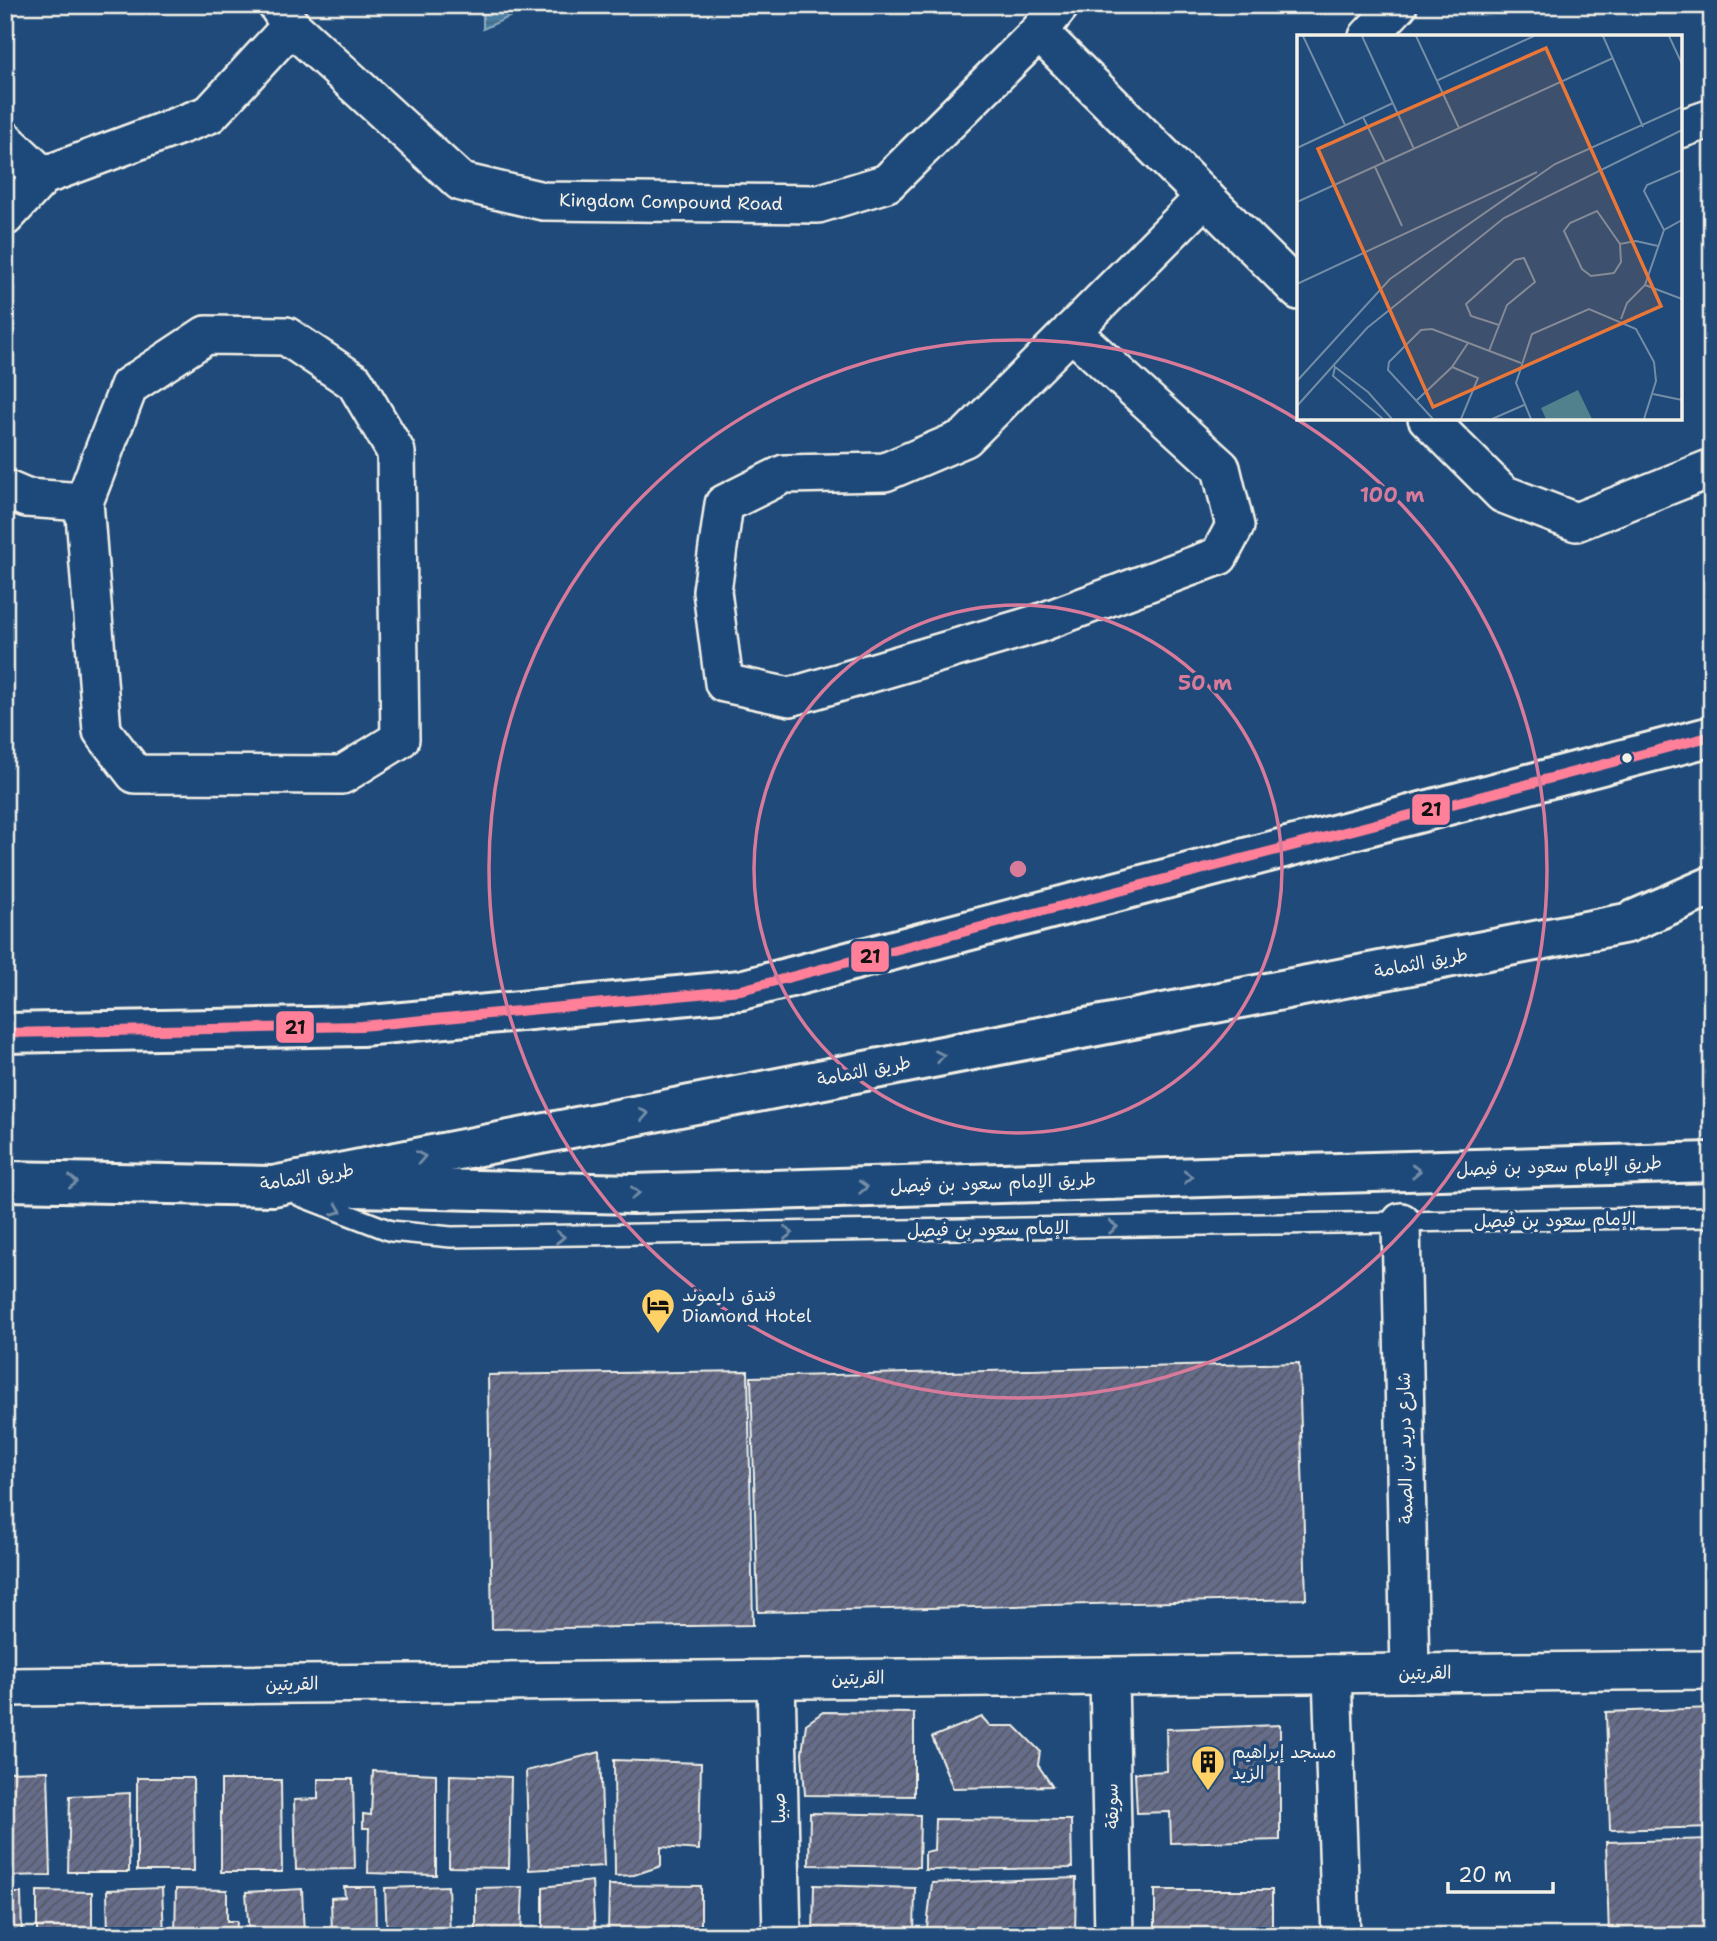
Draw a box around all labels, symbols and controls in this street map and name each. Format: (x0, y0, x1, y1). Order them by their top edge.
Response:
inset map (1297, 35, 1682, 420)
street label: Kingdom Compound Road (559, 188, 783, 216)
text: 100 m (1360, 481, 1424, 509)
text: 50 m (1178, 669, 1232, 697)
unlabelled marker (1620, 751, 1634, 765)
line badge: 21 (1411, 793, 1451, 826)
text: 21 (1420, 797, 1442, 822)
centre of rings (1006, 857, 1030, 881)
line badge: 21 (850, 940, 890, 973)
street label: طريق الثمامة (1372, 942, 1470, 984)
text: 21 (859, 944, 881, 969)
line badge: 21 (275, 1010, 315, 1044)
text: 21 (284, 1015, 306, 1040)
street label: طريق الثمامة (815, 1050, 913, 1092)
one-way arrow (933, 1050, 945, 1065)
one-way arrow (638, 1107, 650, 1122)
one-way arrow (415, 1150, 427, 1165)
street label: طريق الإمام سعود بن فيصل (1456, 1150, 1662, 1184)
street label: طريق الثمامة (258, 1158, 356, 1196)
one-way arrow (1410, 1163, 1421, 1178)
street label: طريق الإمام سعود بن فيصل (890, 1167, 1096, 1201)
one-way arrow (1183, 1170, 1194, 1185)
one-way arrow (69, 1174, 79, 1190)
one-way arrow (858, 1179, 869, 1194)
one-way arrow (631, 1185, 641, 1201)
one-way arrow (330, 1202, 343, 1216)
street label: الإمام سعود بن فيصل (1474, 1207, 1636, 1235)
street label: الإمام سعود بن فيصل (907, 1216, 1069, 1244)
one-way arrow (1108, 1219, 1119, 1235)
one-way arrow (782, 1225, 793, 1240)
one-way arrow (555, 1229, 566, 1244)
place label: فندق دايموند Diamond Hotel (682, 1283, 812, 1328)
hotel icon: فندق دايموند Diamond Hotel (639, 1286, 677, 1335)
street label: شارع دريد بن الصمة (1392, 1372, 1418, 1524)
street label: القريتين (1398, 1661, 1452, 1685)
street label: القريتين (831, 1666, 885, 1690)
street label: القريتين (265, 1672, 319, 1696)
place label: مسجد إبراهيم الزيد (1232, 1740, 1337, 1785)
building icon: مسجد إبراهيم الزيد (1189, 1743, 1227, 1792)
street label: سويقة (1100, 1783, 1124, 1829)
street label: صبيا (767, 1792, 791, 1824)
scale bar (1448, 1850, 1552, 1894)
text: 20 m (1458, 1861, 1512, 1889)

